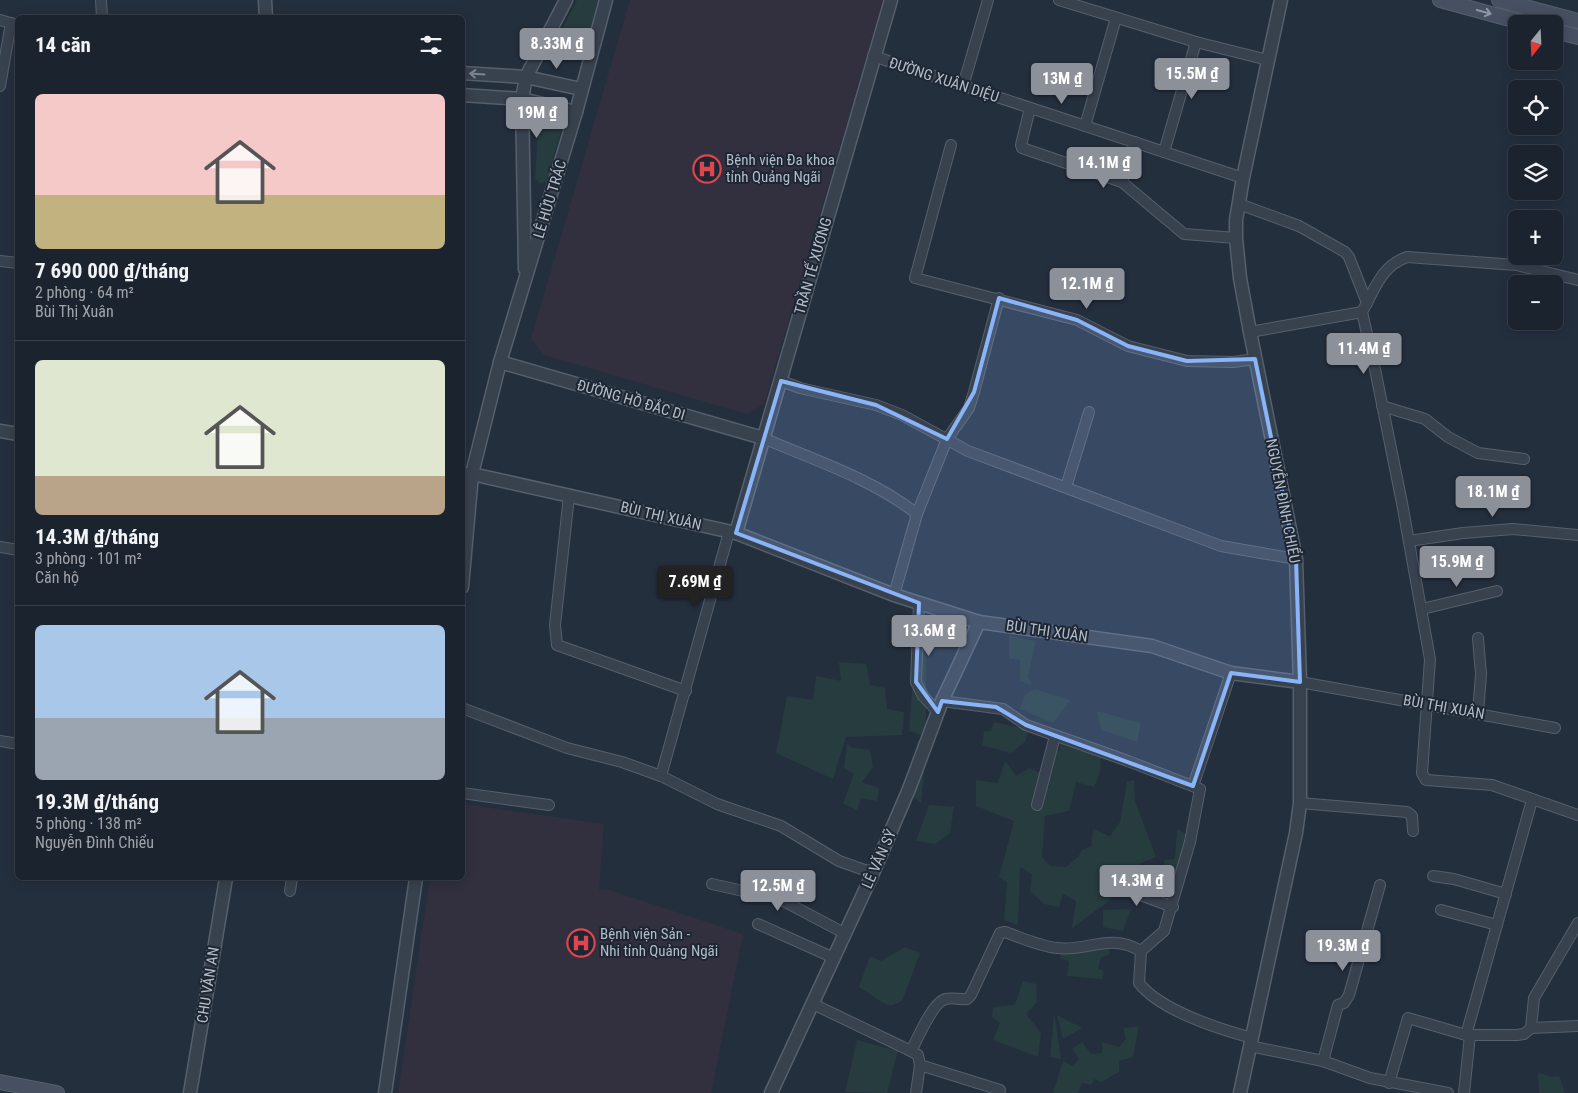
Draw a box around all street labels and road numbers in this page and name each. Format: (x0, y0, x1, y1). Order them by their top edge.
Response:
street label: ĐƯỜNG XUÂN DIỆU (887, 54, 1001, 106)
street label: LÊ HỮU TRÁC (530, 158, 570, 240)
street label: TRẦN TẾ XƯƠNG (790, 215, 835, 317)
street label: ĐƯỜNG HỒ ĐẮC DI (575, 375, 687, 424)
street label: NGUYỄN ĐÌNH CHIỂU (1262, 437, 1305, 565)
street label: BÙI THỊ XUÂN (619, 498, 703, 534)
street label: BÙI THỊ XUÂN (1005, 616, 1089, 646)
street label: BÙI THỊ XUÂN (1402, 691, 1486, 723)
street label: LÊ VĂN SỸ (858, 826, 900, 891)
street label: CHU VĂN AN (193, 946, 223, 1024)

